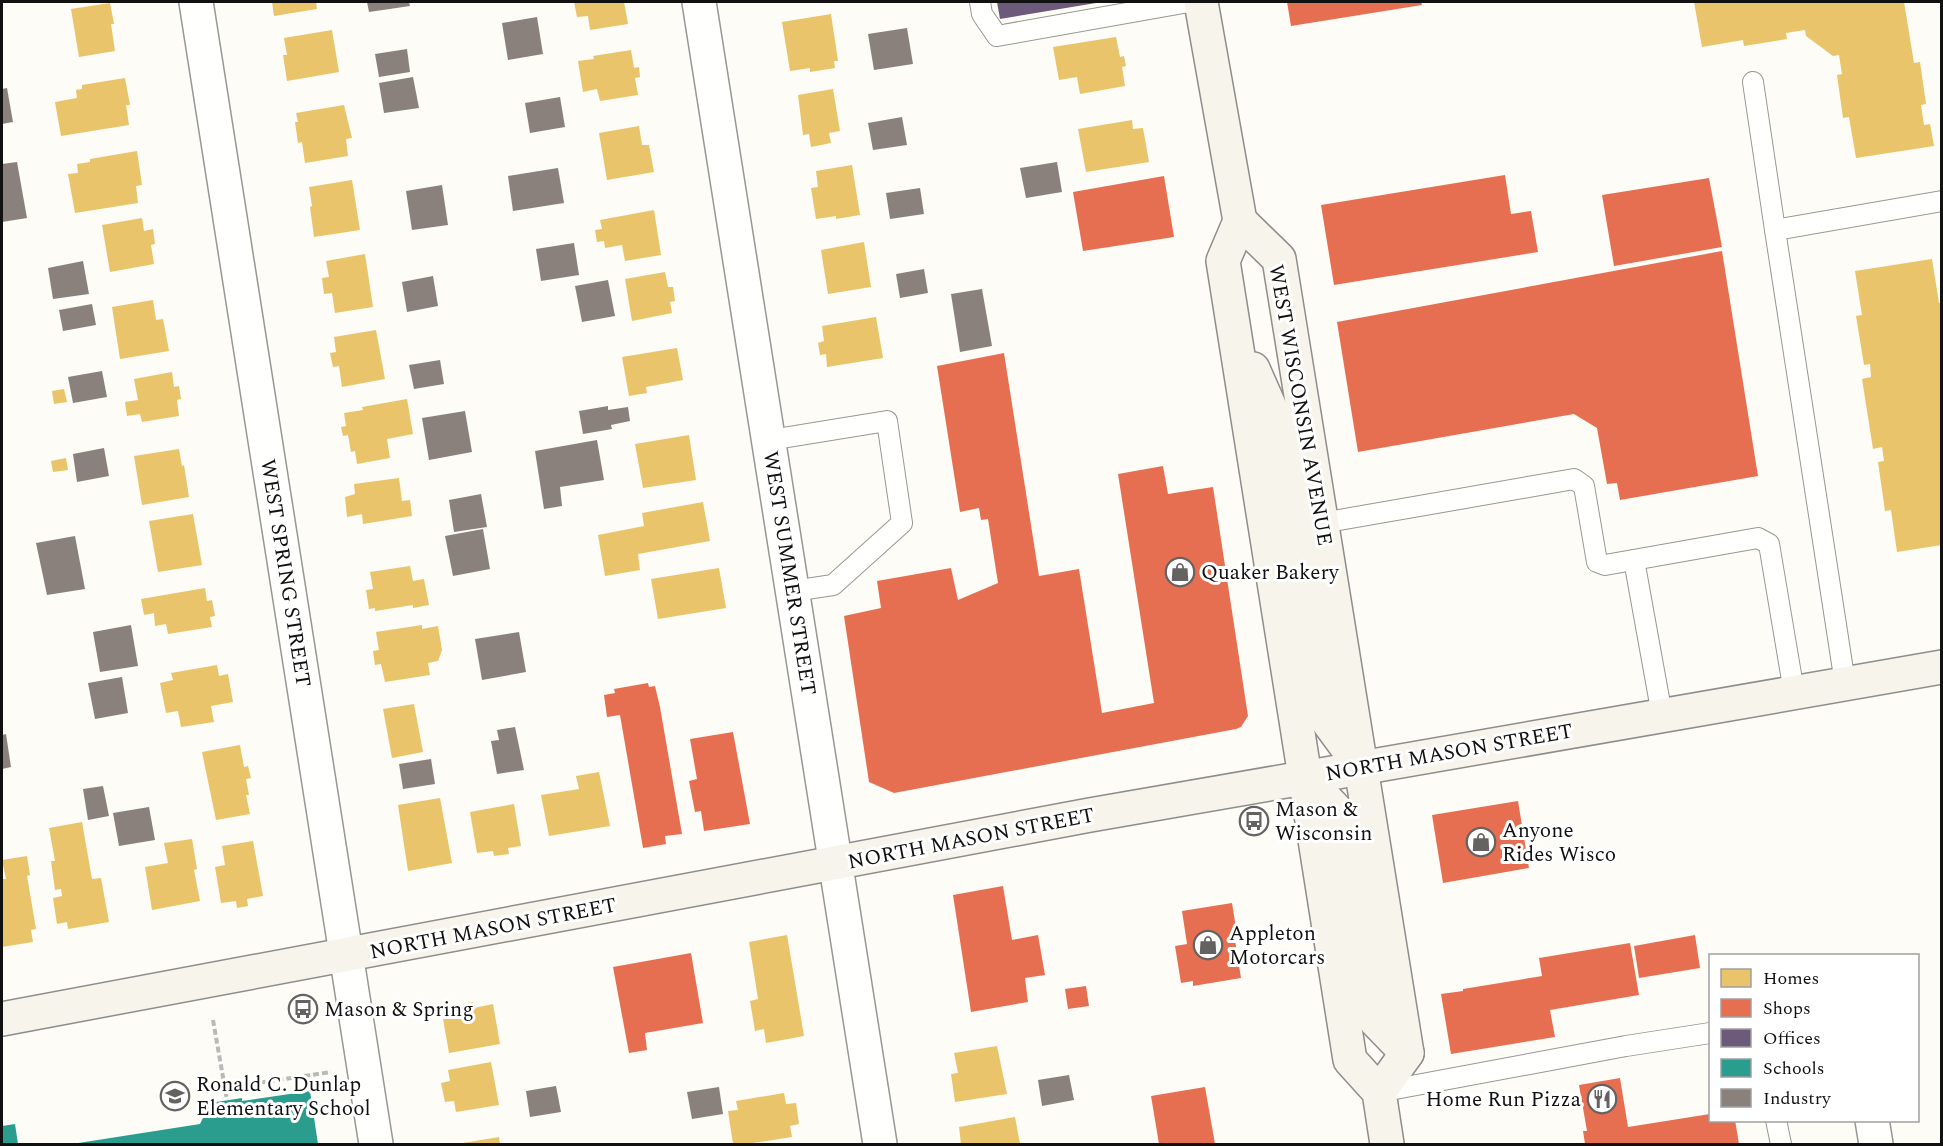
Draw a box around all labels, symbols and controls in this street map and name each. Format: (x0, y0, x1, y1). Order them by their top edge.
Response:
street label: WEST WISCONSIN AVENUE (1259, 262, 1341, 549)
street label: WEST SUMMER STREET (754, 449, 824, 698)
street label: WEST SPRING STREET (251, 457, 319, 689)
shop icon: Quaker Bakery (1164, 556, 1196, 588)
place label: Quaker Bakery (1201, 557, 1340, 589)
street label: NORTH MASON STREET (1323, 715, 1575, 790)
place label: Mason & Wisconsin (1275, 794, 1373, 850)
street label: NORTH MASON STREET (845, 799, 1097, 879)
bus stop icon: Mason & Wisconsin (1238, 805, 1270, 837)
place label: Anyone Rides Wisco (1502, 815, 1616, 871)
shop icon: Anyone Rides Wisco (1465, 826, 1497, 858)
street label: NORTH MASON STREET (367, 889, 619, 969)
place label: Appleton Motorcars (1229, 918, 1325, 974)
shop icon: Appleton Motorcars (1192, 929, 1224, 961)
legend (1709, 954, 1919, 1122)
text: Homes (1763, 965, 1819, 992)
bus stop icon: Mason & Spring (287, 993, 319, 1025)
place label: Mason & Spring (324, 994, 474, 1026)
text: Shops (1763, 995, 1811, 1022)
text: Offices (1763, 1025, 1821, 1052)
text: Schools (1763, 1055, 1825, 1082)
place label: Ronald C. Dunlap Elementary School (196, 1069, 371, 1125)
school or university icon: Ronald C. Dunlap Elementary School (159, 1080, 191, 1112)
restaurant icon: Home Run Pizza (1586, 1083, 1618, 1115)
place label: Home Run Pizza (1426, 1084, 1582, 1116)
text: Industry (1763, 1085, 1832, 1112)

